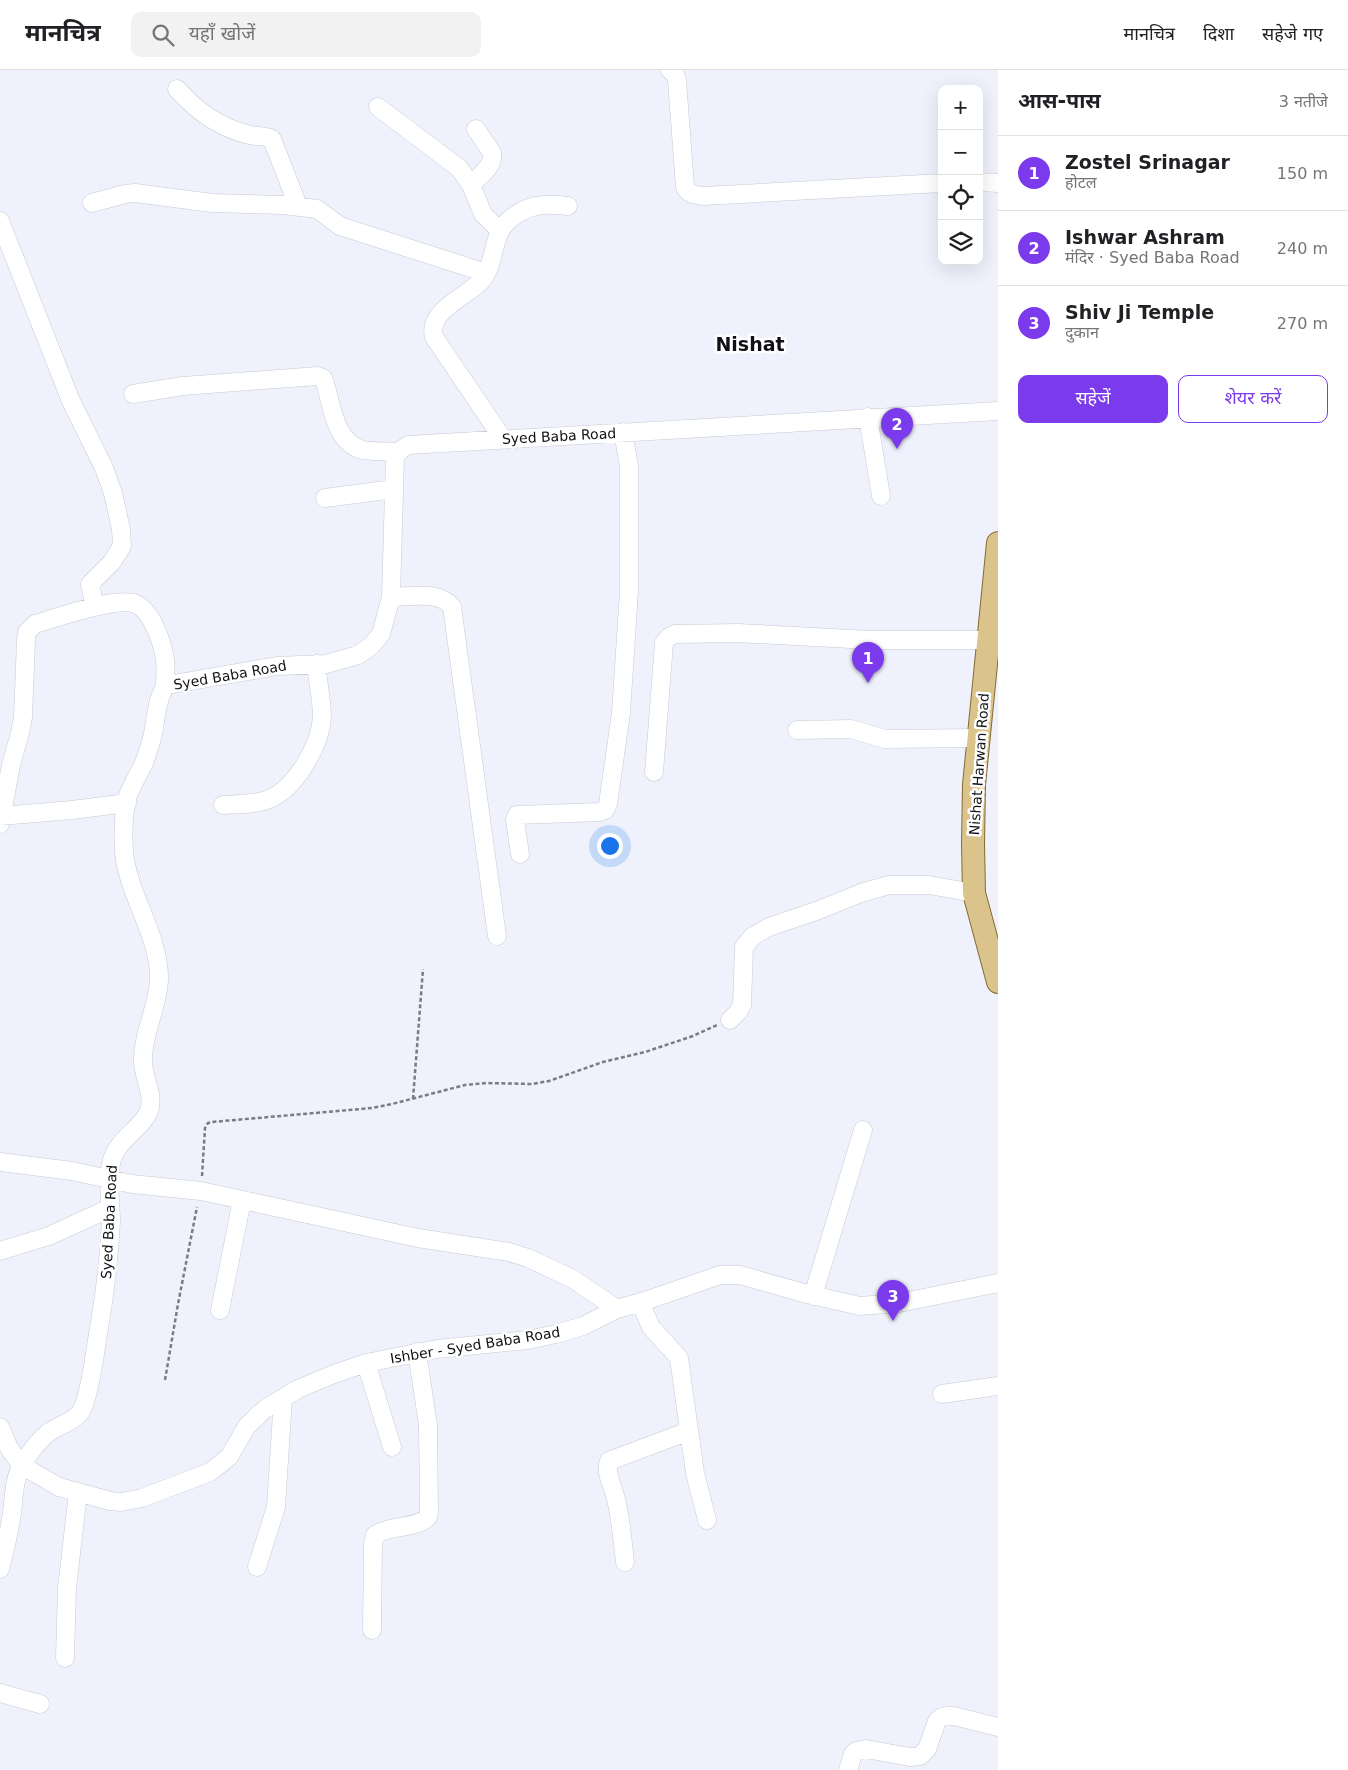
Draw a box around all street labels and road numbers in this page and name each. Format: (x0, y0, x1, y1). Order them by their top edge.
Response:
street label: Syed Baba Road (501, 425, 617, 447)
street label: Syed Baba Road (172, 657, 288, 693)
street label: Nishat Harwan Road (966, 692, 992, 836)
street label: Syed Baba Road (98, 1164, 120, 1280)
street label: Ishber - Syed Baba Road (389, 1324, 561, 1366)

